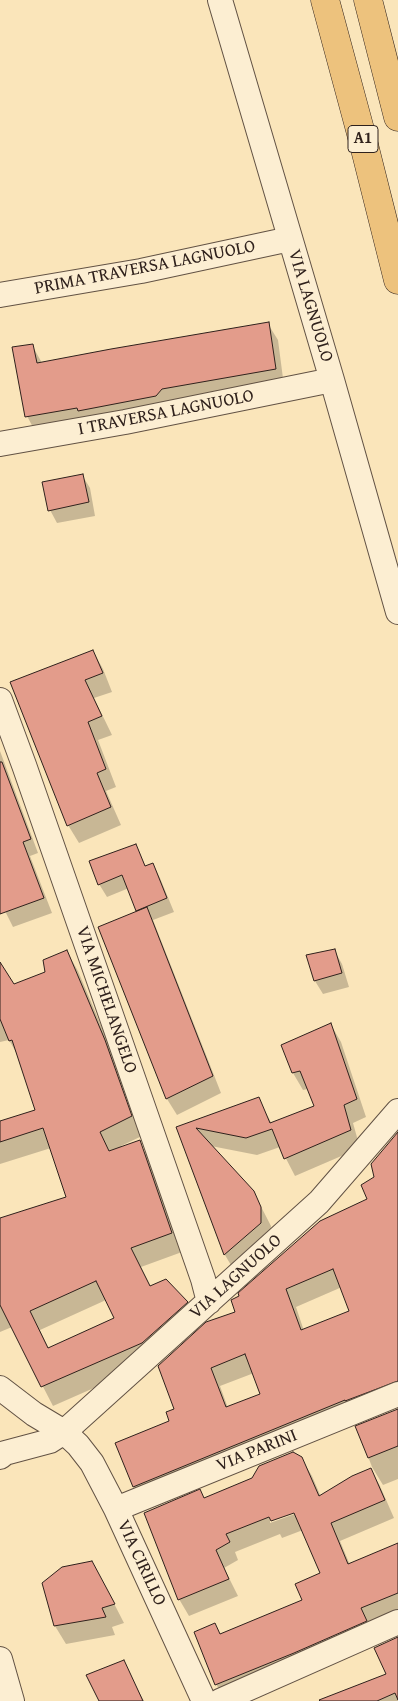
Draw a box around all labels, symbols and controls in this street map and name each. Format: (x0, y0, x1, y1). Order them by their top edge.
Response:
road number: A1 (348, 126, 378, 152)
street label: PRIMA TRAVERSA LAGNUOLO (33, 236, 257, 300)
street label: VIA LAGNUOLO (283, 247, 337, 365)
street label: I TRAVERSA LAGNUOLO (76, 385, 256, 441)
street label: VIA MICHELANGELO (71, 924, 141, 1076)
street label: VIA LAGNUOLO (185, 1230, 287, 1324)
street label: VIA PARINI (214, 1425, 300, 1477)
street label: VIA CIRILLO (112, 1517, 170, 1609)

